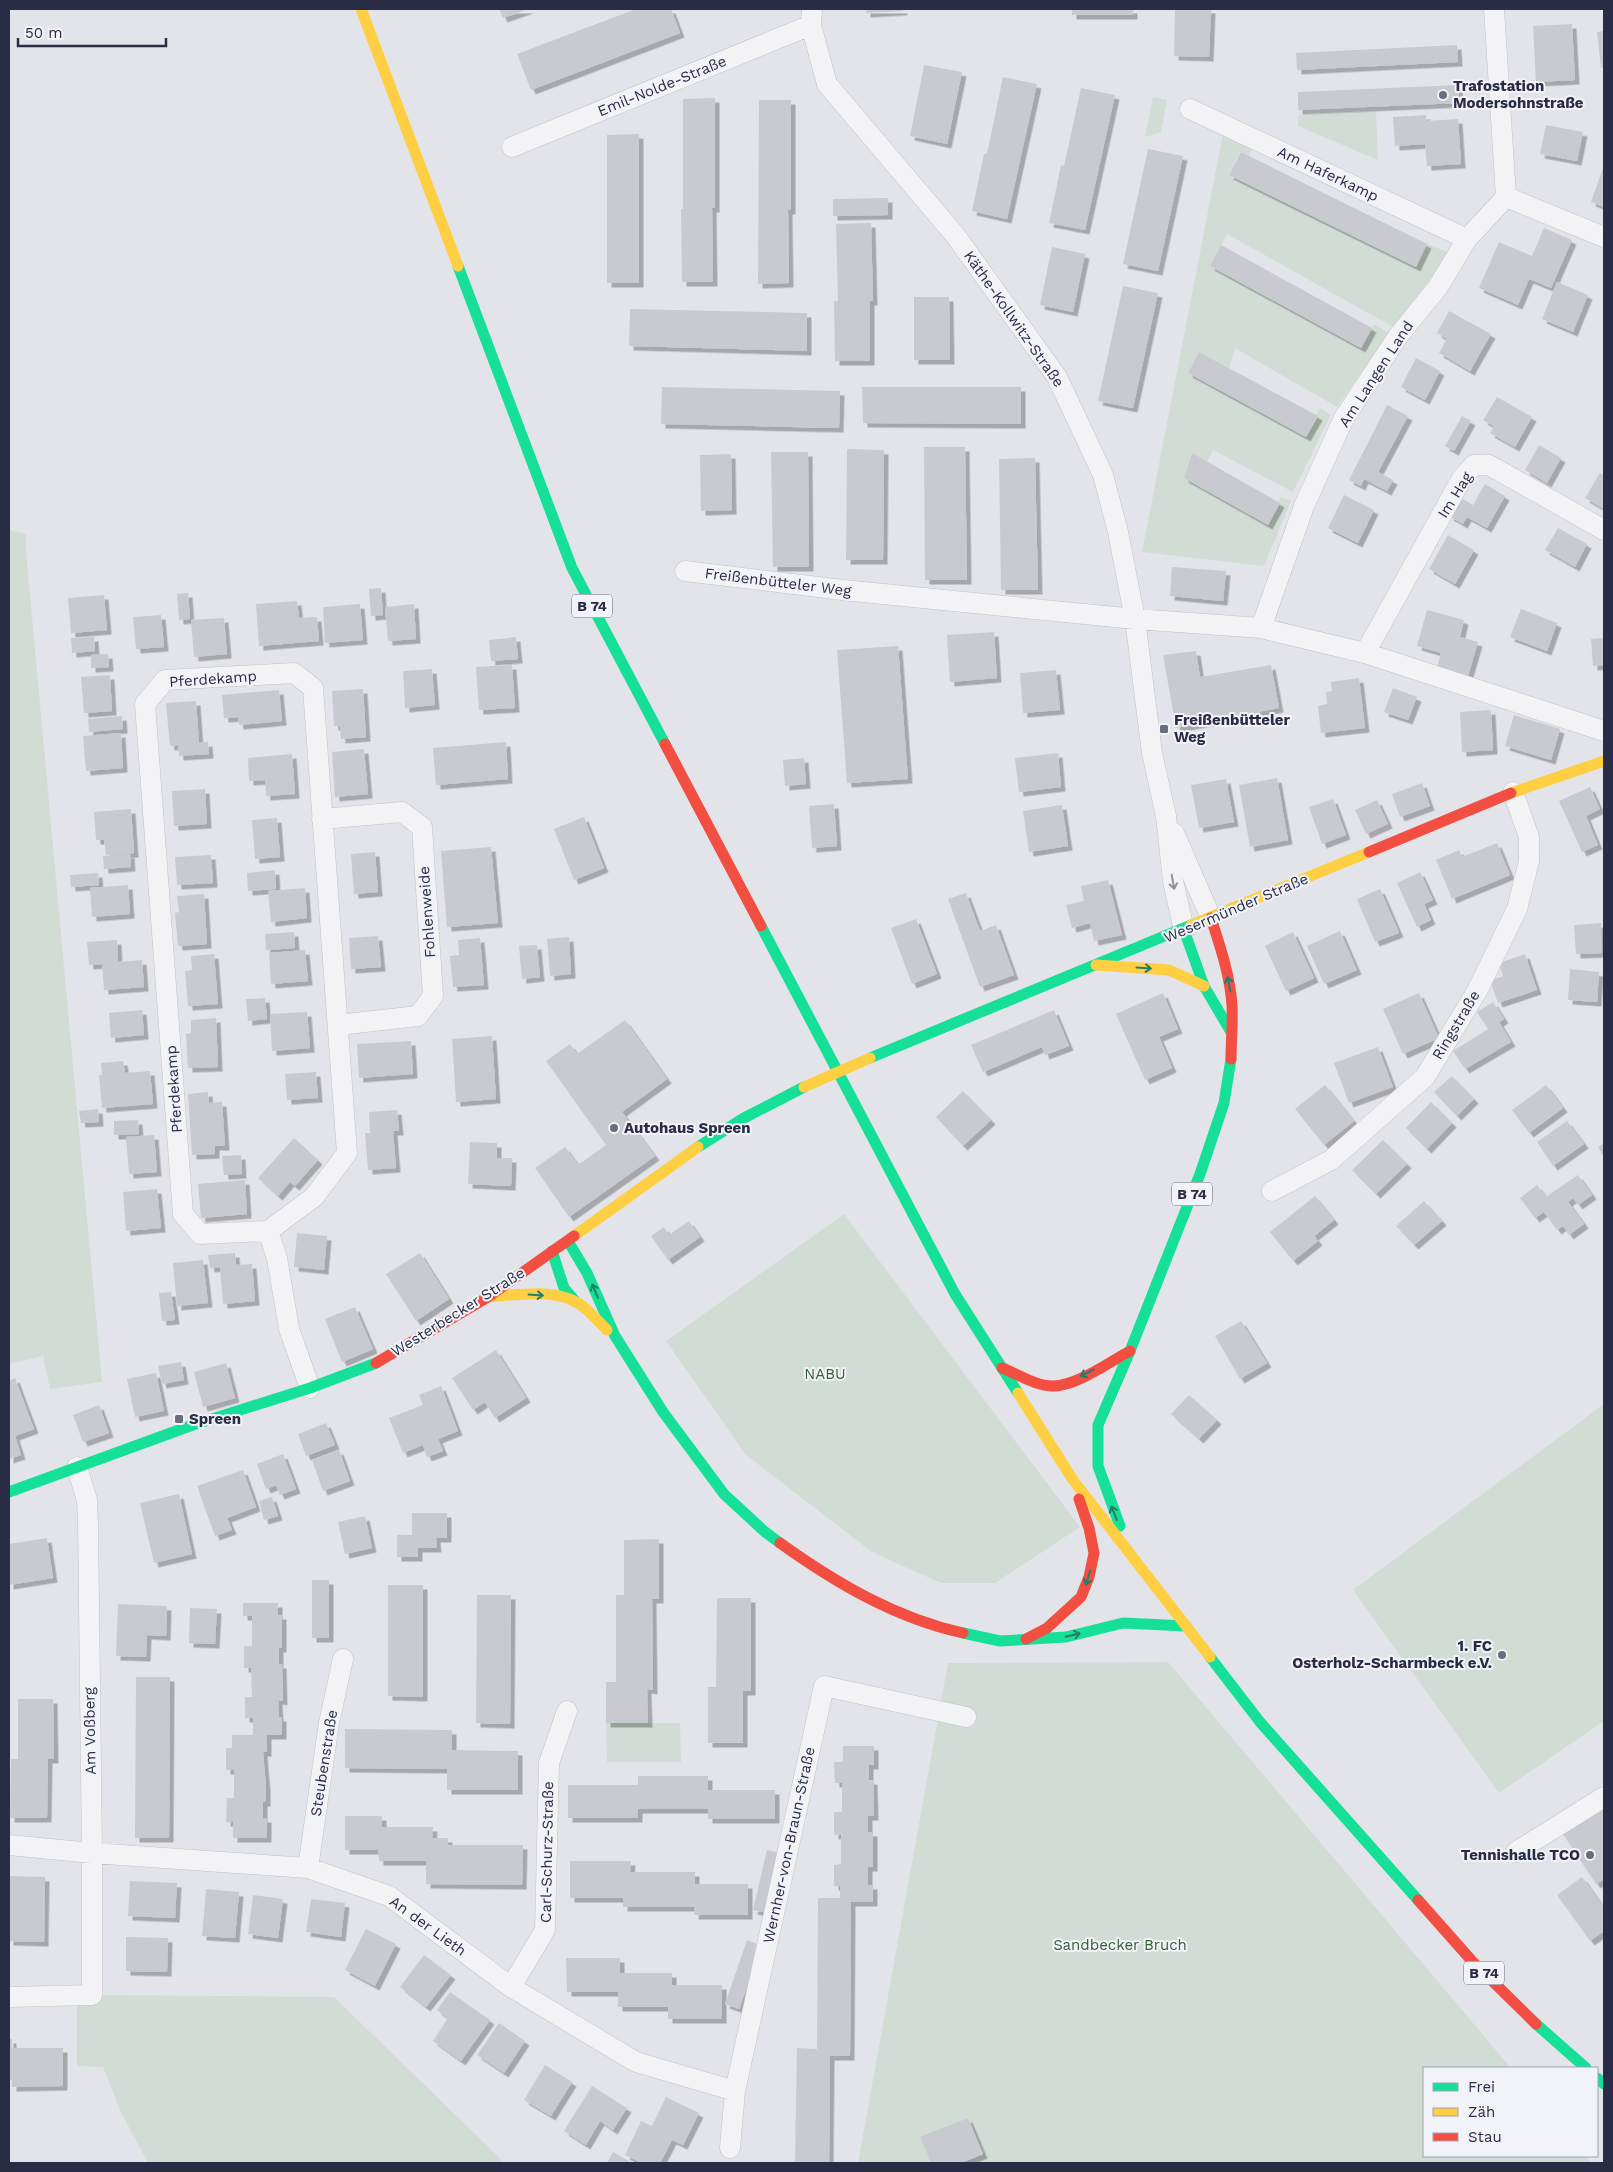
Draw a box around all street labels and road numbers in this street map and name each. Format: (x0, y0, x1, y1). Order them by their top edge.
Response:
street label: Emil-Nolde-Straße (595, 52, 729, 120)
street label: Am Haferkamp (1275, 143, 1381, 205)
street label: Käthe-Kollwitz-Straße (960, 247, 1068, 391)
street label: Am Langen Land (1335, 317, 1417, 431)
street label: Im Hag (1434, 469, 1476, 521)
street label: Freißenbütteler Weg (704, 564, 852, 600)
road number: B 74 (572, 594, 612, 618)
street label: Pferdekamp (168, 667, 258, 691)
street label: Fohlenweide (415, 865, 439, 959)
street label: Wesermünder Straße (1161, 869, 1311, 947)
street label: Ringstraße (1428, 987, 1484, 1063)
street label: Pferdekamp (162, 1044, 186, 1134)
road number: B 74 (1172, 1182, 1212, 1206)
street label: Westerbecker Straße (388, 1264, 528, 1360)
street label: Am Voßberg (80, 1687, 100, 1775)
street label: Steubenstraße (307, 1708, 341, 1818)
street label: Wernher-von-Braun-Straße (759, 1745, 819, 1945)
street label: Carl-Schurz-Straße (537, 1781, 557, 1923)
street label: An der Lieth (386, 1892, 470, 1960)
road number: B 74 (1464, 1962, 1504, 1985)

